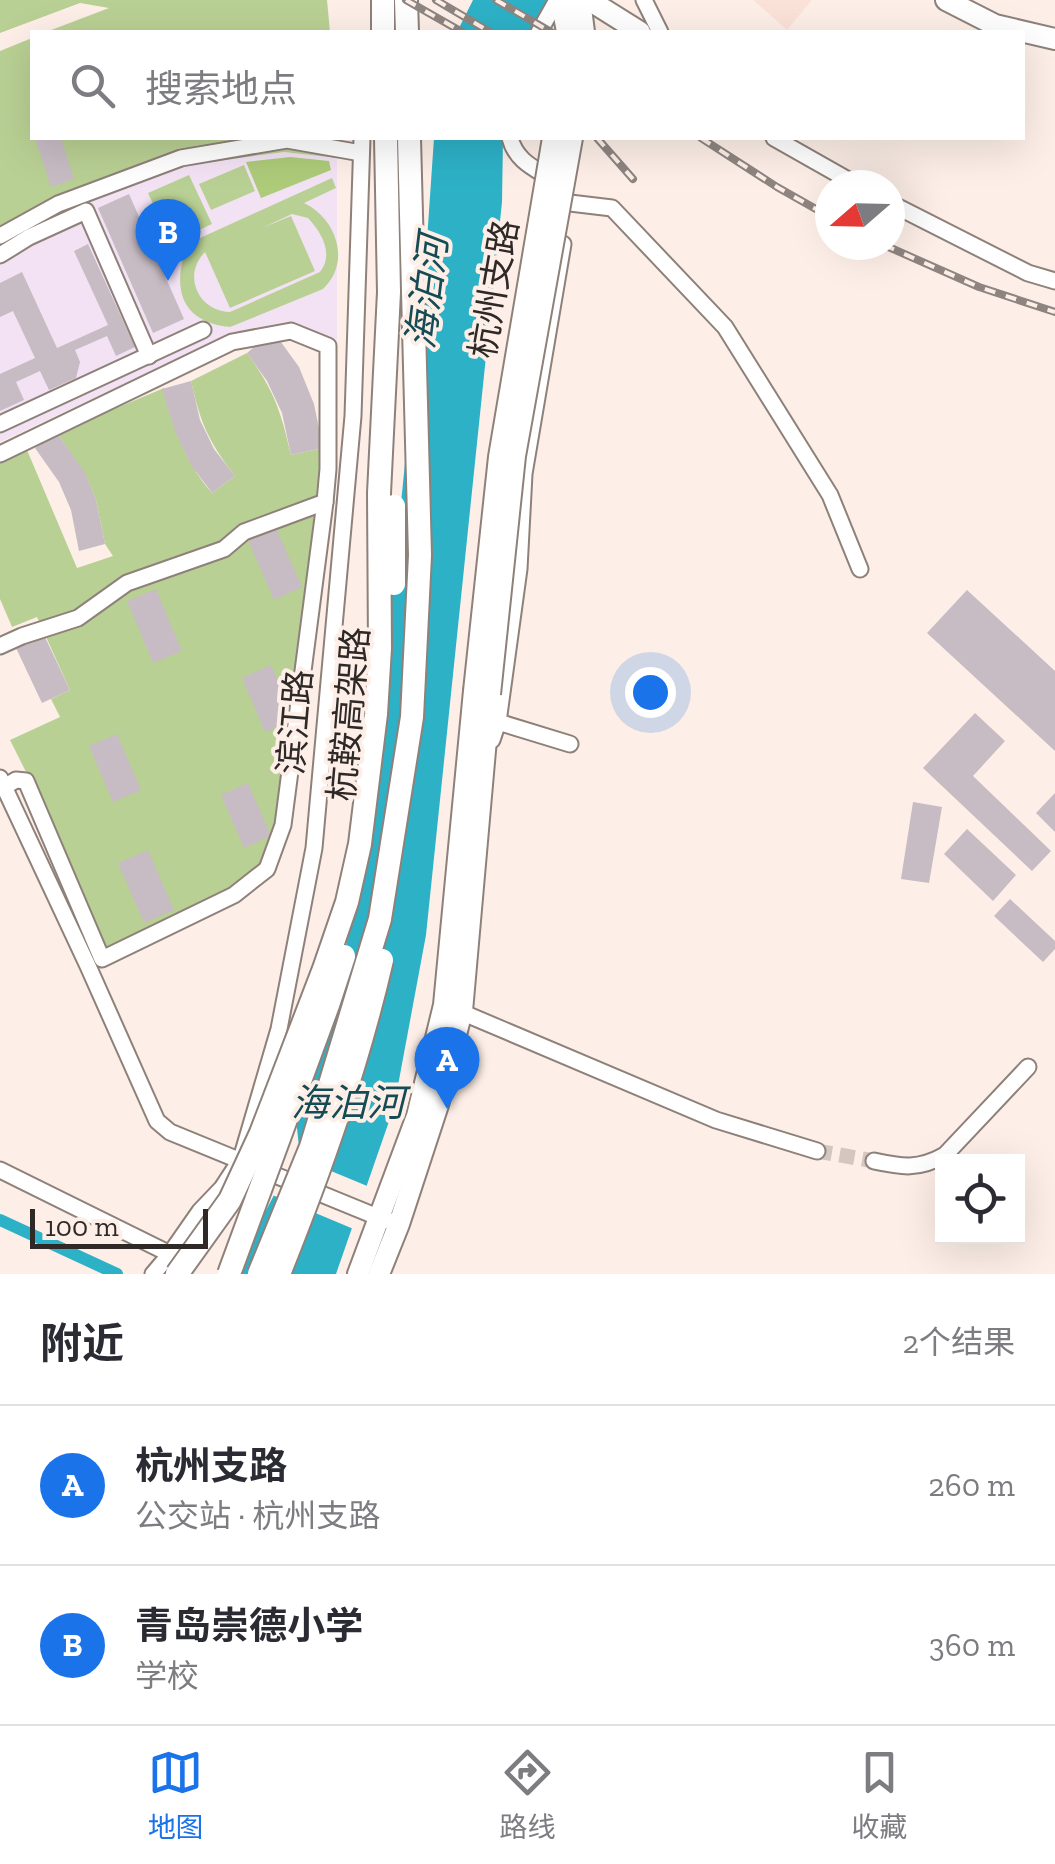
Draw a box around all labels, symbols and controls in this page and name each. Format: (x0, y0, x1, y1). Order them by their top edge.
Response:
search box (30, 30, 1025, 140)
icon: search (65, 58, 120, 113)
text: 搜索地点 (145, 66, 297, 112)
north arrow (815, 170, 905, 260)
pin: B (136, 198, 200, 281)
street label: 杭州支路 (461, 216, 527, 362)
water label: 海泊河 (397, 226, 458, 351)
street label: 杭鞍高架路 (320, 625, 378, 803)
your location (625, 667, 676, 718)
street label: 滨江路 (270, 668, 320, 776)
pin: A (414, 1026, 480, 1109)
water label: 海泊河 (291, 1080, 412, 1126)
map controls (935, 1154, 1025, 1244)
button: locate (935, 1154, 1025, 1244)
scale bar (30, 1204, 208, 1248)
text: 100 m (45, 1210, 119, 1243)
text: 附近 (40, 1318, 124, 1369)
text: 2个结果 (903, 1323, 1015, 1361)
text: 杭州支路 (135, 1443, 287, 1489)
text: A (62, 1466, 83, 1504)
text: 260 m (928, 1466, 1015, 1504)
text: 公交站 · 杭州支路 (135, 1497, 381, 1535)
text: 青岛崇德小学 (135, 1603, 363, 1649)
text: B (63, 1626, 82, 1664)
text: 360 m (929, 1626, 1015, 1664)
text: 学校 (135, 1657, 199, 1695)
tab: 地图 (148, 1745, 204, 1845)
tab: 路线 (499, 1745, 555, 1845)
tab: 收藏 (851, 1745, 907, 1845)

